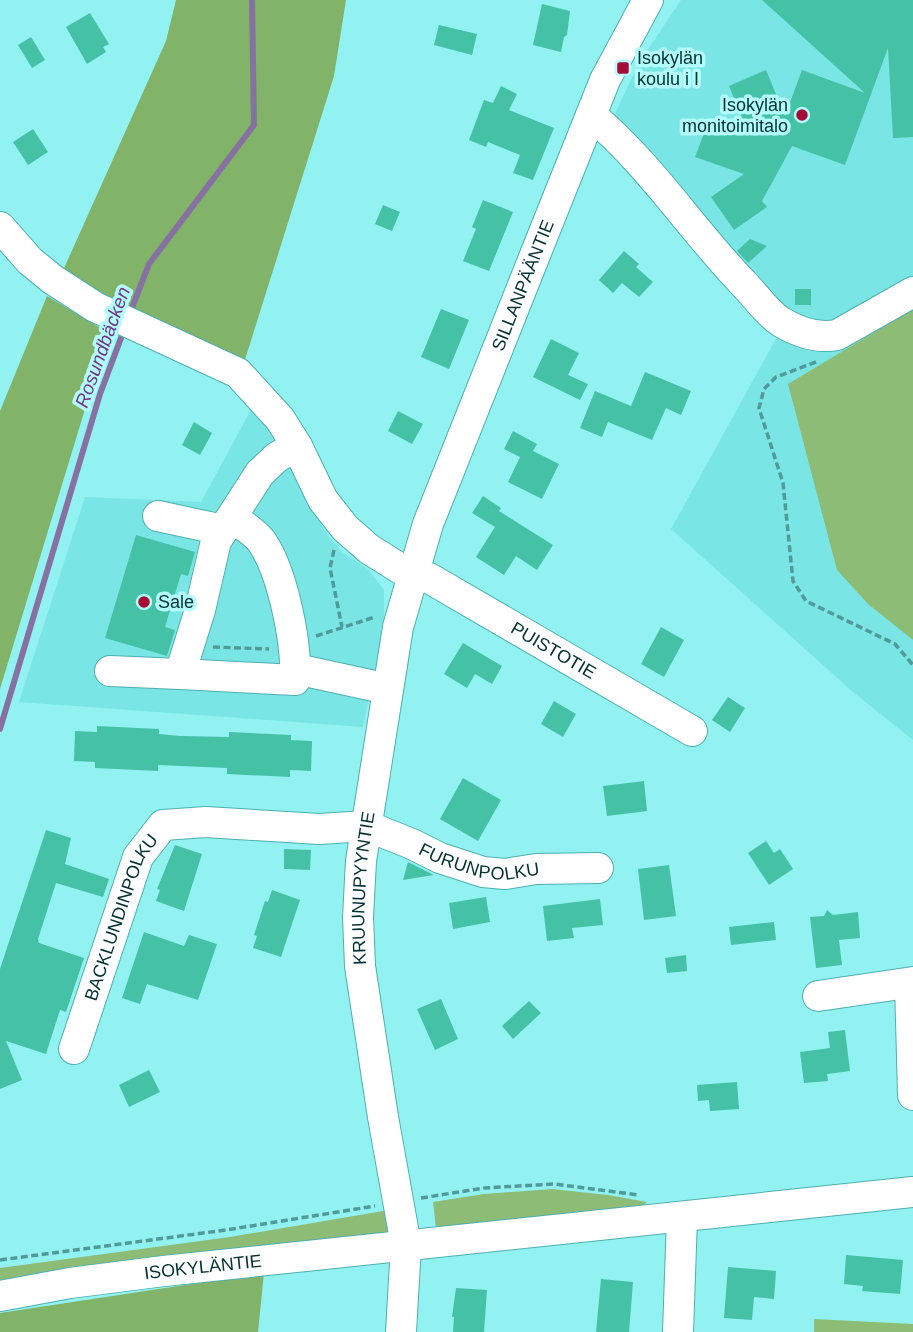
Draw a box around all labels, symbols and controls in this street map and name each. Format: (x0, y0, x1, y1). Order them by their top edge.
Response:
place label: Isokylän koulu i I (637, 48, 703, 89)
marker: Isokylän koulu i I (615, 60, 631, 76)
place label: Isokylän monitoimitalo (682, 95, 788, 136)
marker: Isokylän monitoimitalo (794, 107, 810, 123)
street label: SILLANPÄÄNTIE (488, 217, 558, 354)
water label: Rosundbäcken (71, 284, 134, 410)
place label: Sale (158, 592, 194, 612)
marker: Sale (136, 594, 152, 610)
street label: PUISTOTIE (507, 618, 599, 683)
street label: KRUUNUPYYNTIE (348, 810, 379, 965)
street label: BACKLUNDINPOLKU (81, 830, 162, 1003)
street label: FURUNPOLKU (416, 839, 541, 884)
street label: ISOKYLÄNTIE (143, 1251, 263, 1283)

